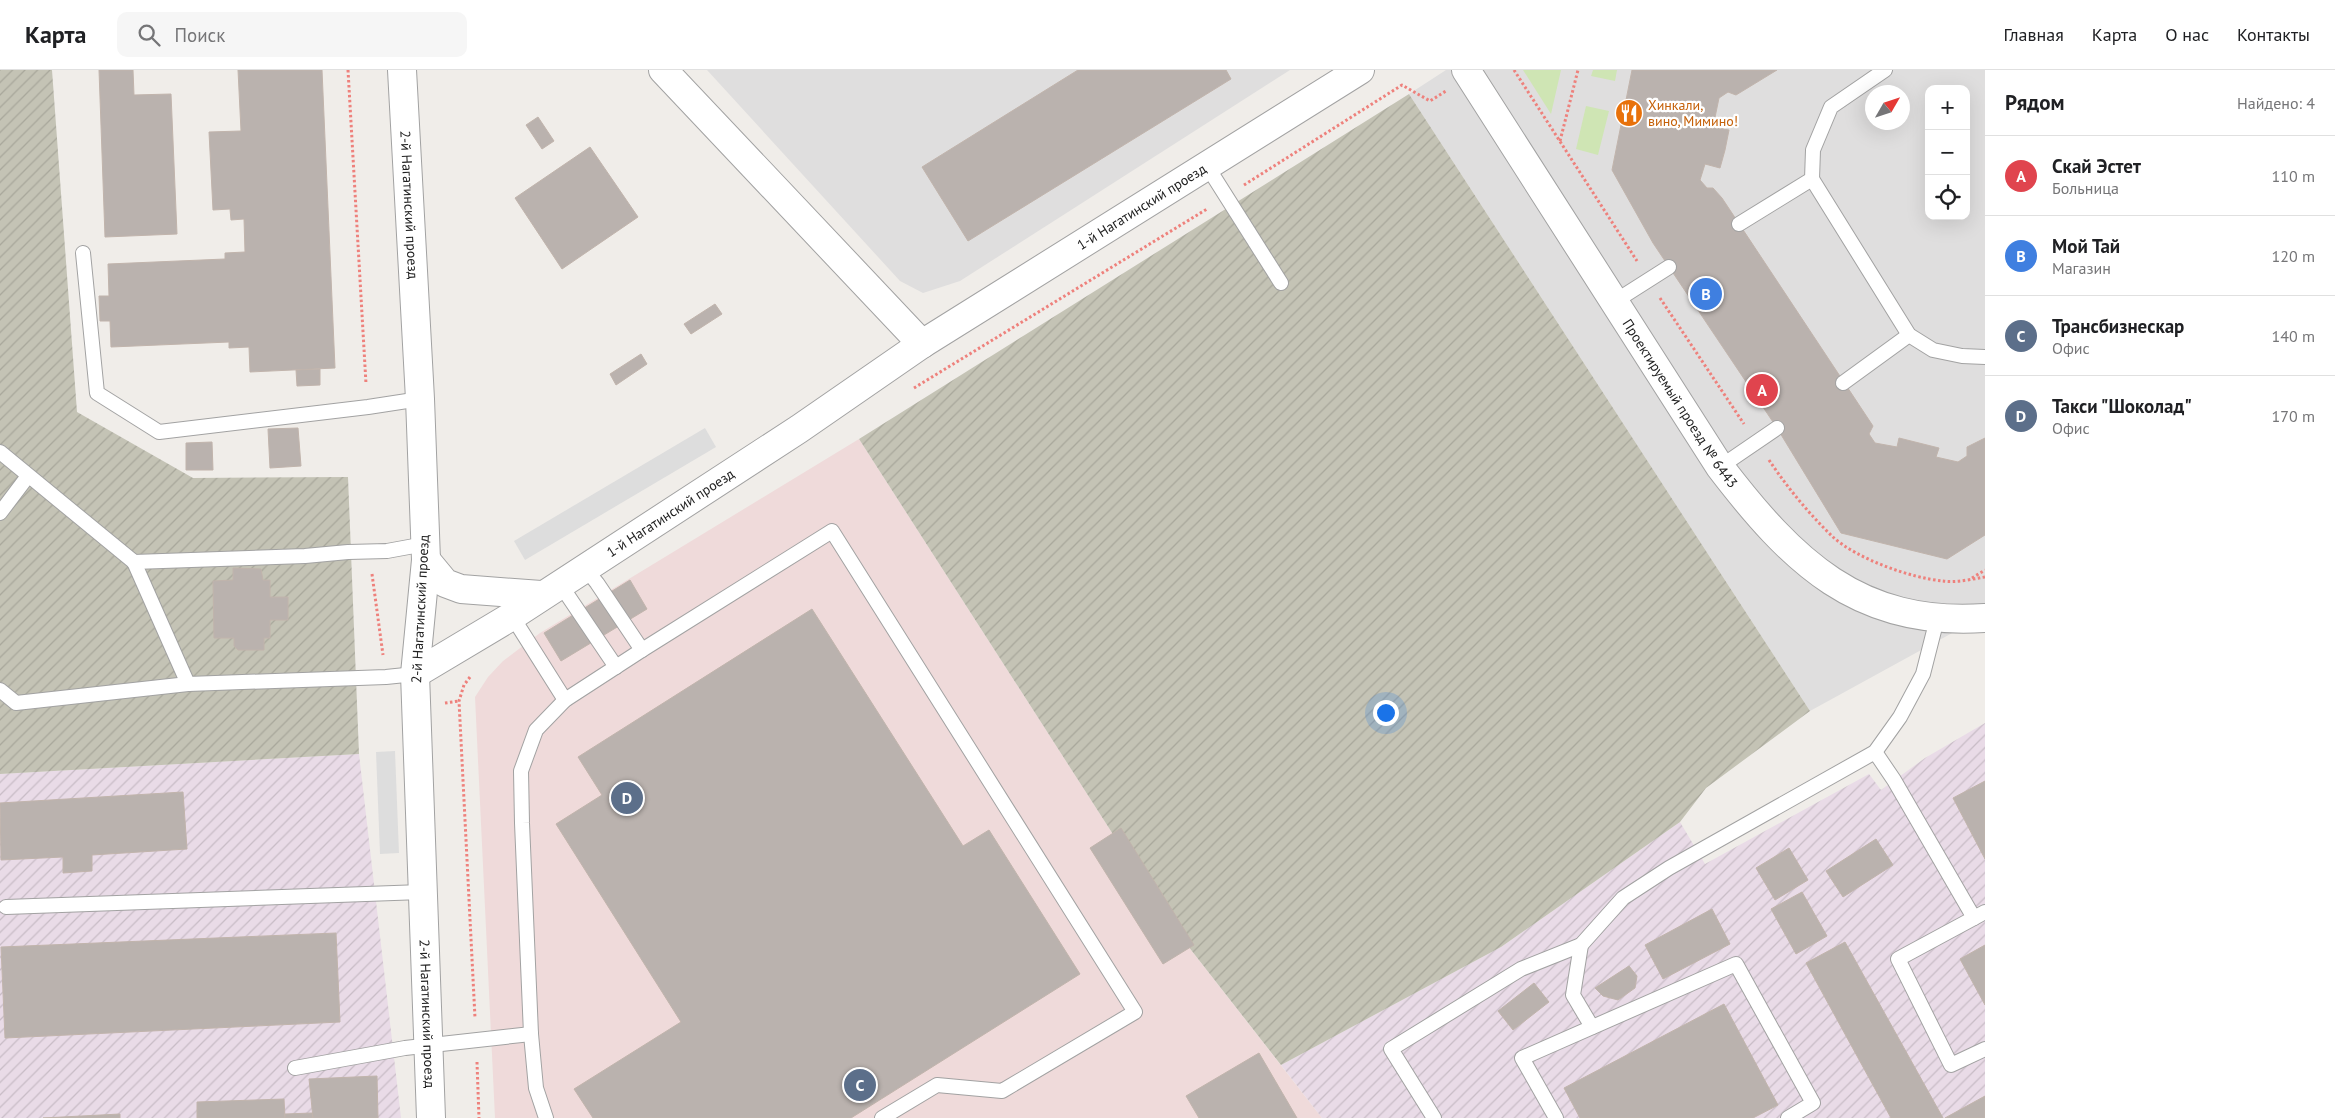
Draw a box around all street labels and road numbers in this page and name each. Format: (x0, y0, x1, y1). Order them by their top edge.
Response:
street label: 2-й Нагатинский проезд (396, 130, 422, 280)
street label: 1-й Нагатинский проезд (1074, 159, 1210, 254)
street label: Проектируемый проезд № 6443 (1618, 315, 1742, 491)
street label: 1-й Нагатинский проезд (603, 464, 738, 561)
street label: 2-й Нагатинский проезд (407, 534, 433, 684)
street label: 2-й Нагатинский проезд (416, 939, 439, 1089)

